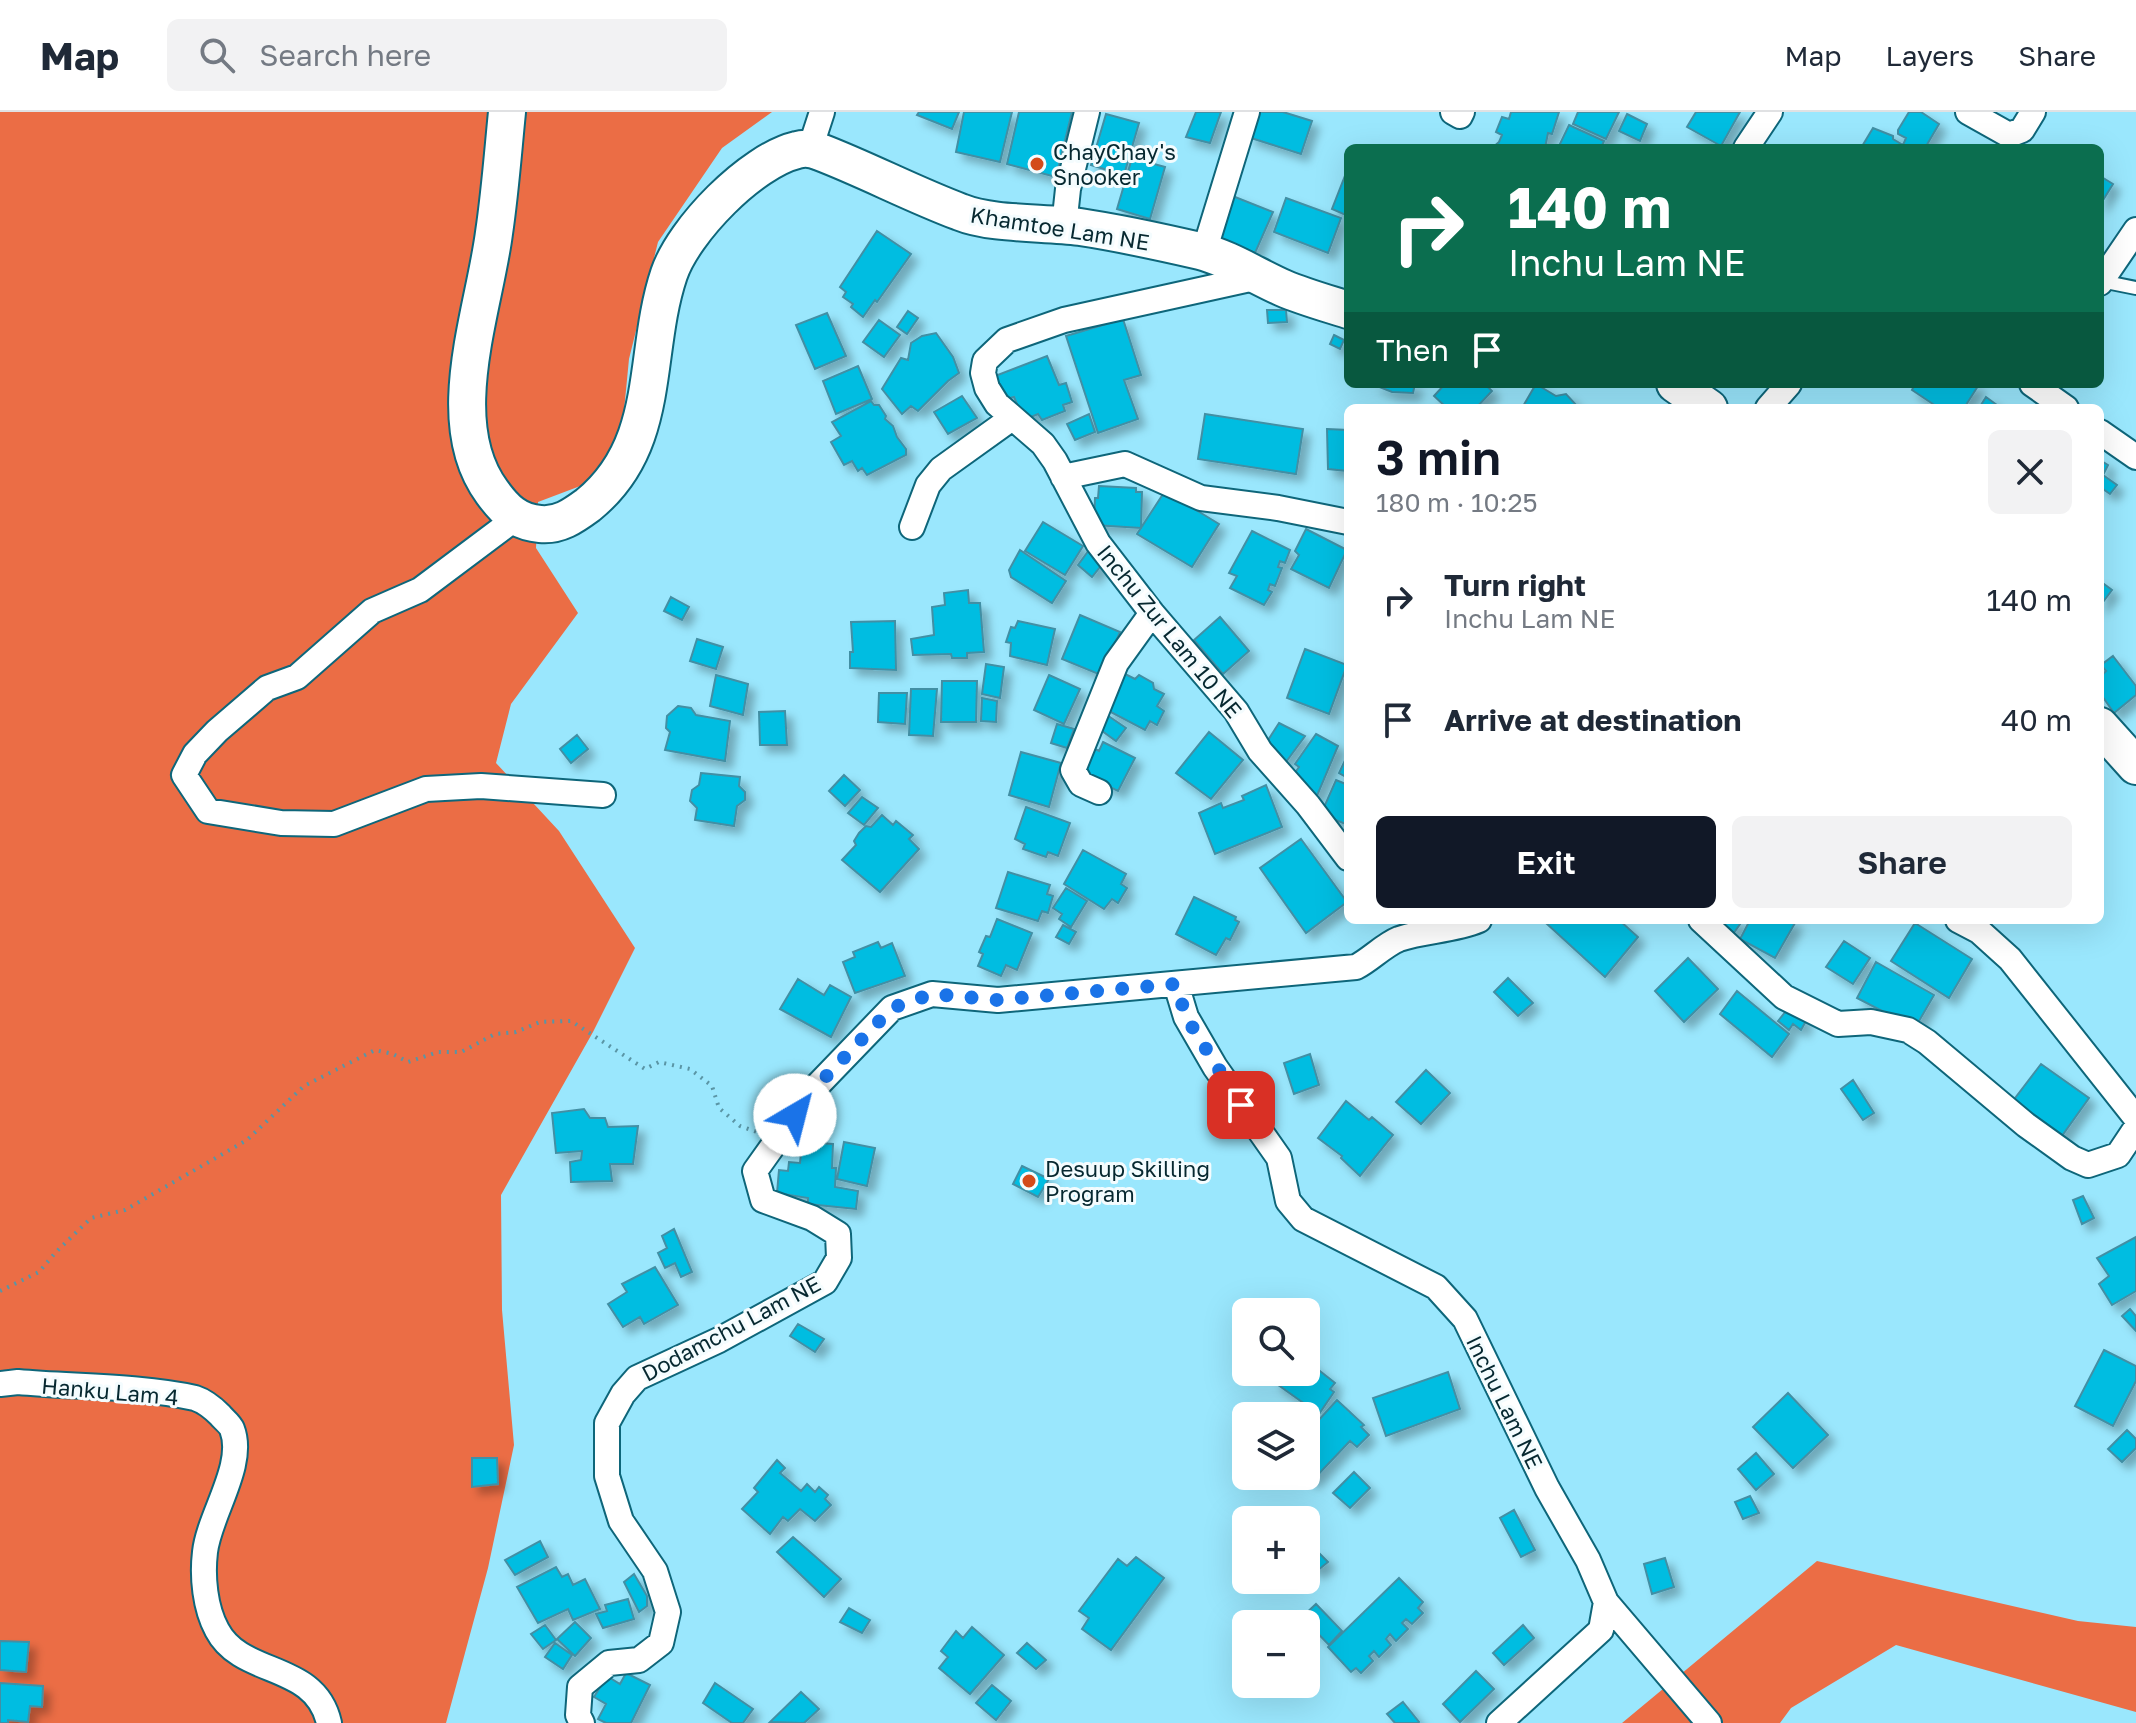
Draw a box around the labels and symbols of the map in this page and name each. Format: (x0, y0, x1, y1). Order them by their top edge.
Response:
place label: ChayChay's Snooker (1053, 138, 1176, 190)
marker: ChayChay's Snooker (1028, 155, 1046, 173)
street label: Khamtoe Lam NE (969, 201, 1151, 255)
street label: Inchu Zur Lam 10 NE (1092, 539, 1248, 723)
pin (1207, 1071, 1275, 1139)
position arrow (753, 1073, 837, 1157)
place label: Desuup Skilling Program (1045, 1155, 1210, 1207)
marker: Desuup Skilling Program (1020, 1172, 1038, 1190)
street label: Dodamchu Lam NE (637, 1269, 825, 1387)
street label: Inchu Lam NE (1461, 1331, 1549, 1473)
street label: Hanku Lam 4 (40, 1372, 180, 1410)

